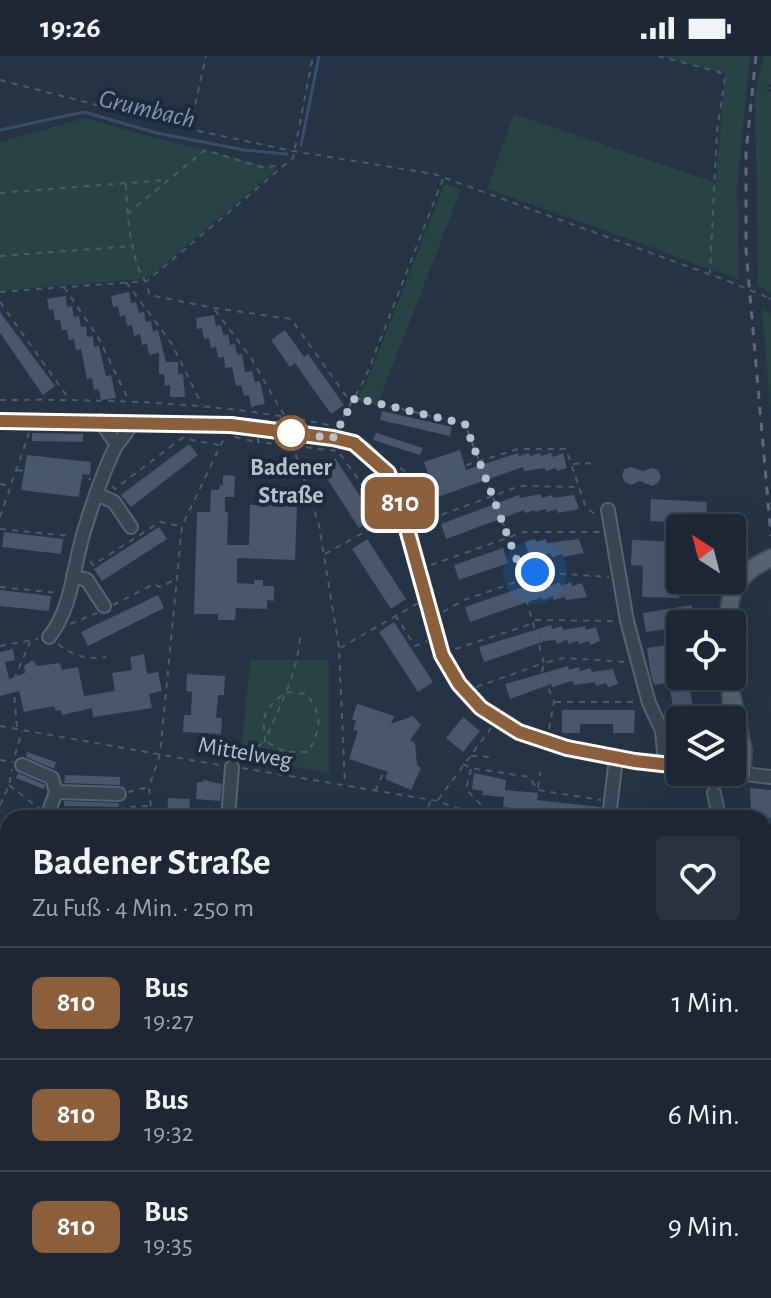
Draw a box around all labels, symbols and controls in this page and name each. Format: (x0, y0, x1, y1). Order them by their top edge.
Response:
text: 19:26 (40, 13, 101, 43)
water label: Grumbach (97, 85, 197, 133)
marker: Badener Straße (274, 416, 308, 450)
place label: Badener Straße (250, 456, 333, 508)
line badge: 810 (354, 477, 446, 529)
text: 810 (381, 489, 419, 517)
north arrow (666, 514, 746, 594)
map controls (666, 514, 746, 786)
your location (515, 552, 555, 592)
button: locate (666, 610, 746, 690)
button: layers (666, 706, 746, 786)
street label: Mittelweg (196, 733, 294, 773)
button: heart (656, 836, 740, 920)
text: Badener Straße (32, 844, 271, 882)
text: Zu Fuß · 4 Min. · 250 m (32, 895, 254, 921)
text: Bus (144, 973, 189, 1003)
text: 1 Min. (671, 988, 740, 1018)
text: 810 (57, 989, 95, 1017)
text: 19:27 (144, 1008, 194, 1034)
text: Bus (144, 1085, 189, 1115)
text: 6 Min. (668, 1100, 740, 1130)
text: 810 (57, 1101, 95, 1129)
text: 19:32 (144, 1120, 194, 1146)
text: Bus (144, 1197, 189, 1227)
text: 9 Min. (668, 1212, 740, 1242)
text: 810 (57, 1213, 95, 1241)
text: 19:35 (144, 1232, 193, 1258)

